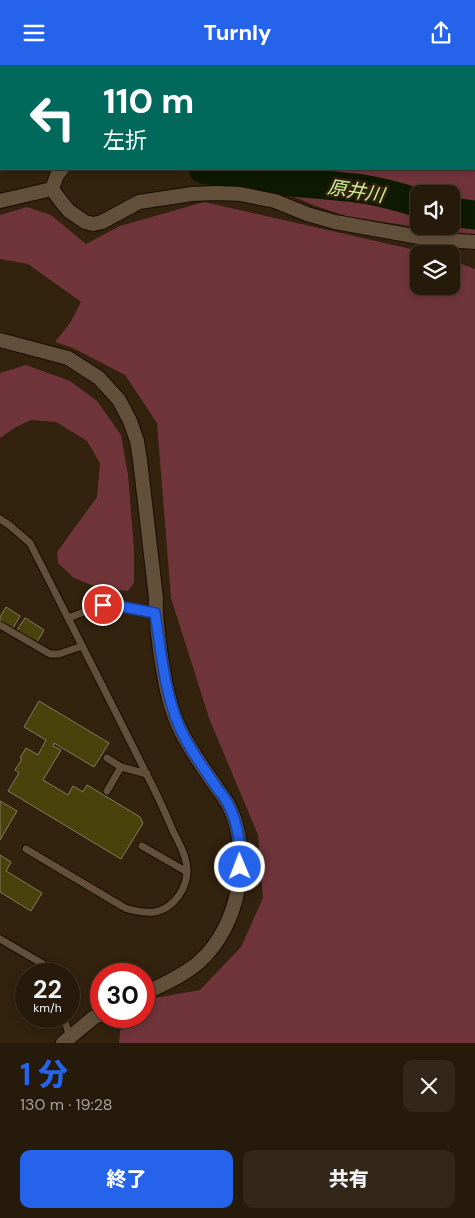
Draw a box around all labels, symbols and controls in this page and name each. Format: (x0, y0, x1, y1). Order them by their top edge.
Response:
text: Turnly (204, 18, 271, 47)
icon: menu (20, 19, 48, 47)
icon: share (427, 19, 455, 47)
text: 110 m (103, 78, 194, 124)
icon: left (20, 85, 85, 150)
text: 左折 (103, 126, 147, 155)
water label: 原井川 (326, 174, 388, 208)
map controls (410, 185, 460, 295)
button: sound (410, 185, 460, 235)
button: layers (410, 245, 460, 295)
pin (82, 584, 124, 626)
icon: arrive (89, 591, 117, 619)
position arrow (213, 840, 265, 892)
speed limit sign: 30 (90, 963, 155, 1028)
text: 22 (33, 973, 62, 1006)
text: km/h (33, 1000, 62, 1016)
text: 1 分 (20, 1055, 68, 1094)
button: close (403, 1060, 455, 1112)
text: 130 m · 19:28 (20, 1094, 113, 1115)
button: 終了 (20, 1150, 233, 1208)
button: 共有 (243, 1150, 455, 1208)

